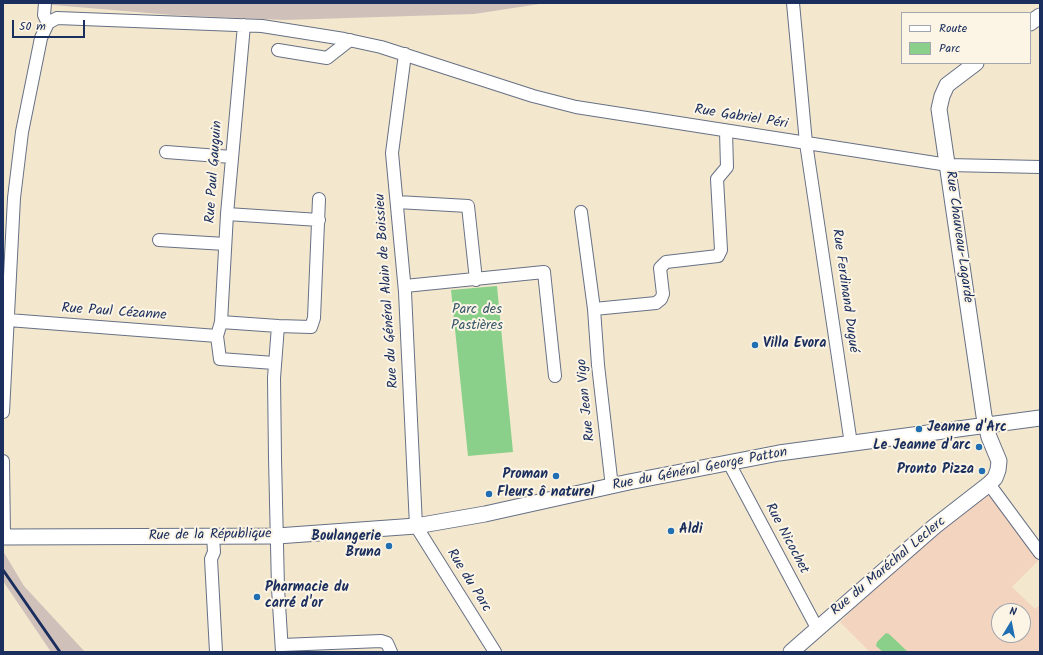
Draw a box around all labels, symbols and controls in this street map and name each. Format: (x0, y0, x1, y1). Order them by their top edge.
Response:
scale bar (14, 12, 87, 38)
legend (901, 12, 1031, 64)
text: 50 m (19, 17, 46, 36)
text: Route (939, 19, 967, 38)
text: Parc (939, 39, 960, 58)
street label: Rue Gabriel Péri (693, 102, 789, 134)
street label: Rue Paul Gauguin (203, 120, 227, 224)
street label: Rue Chauveau-Lagarde (940, 170, 976, 304)
street label: Rue du Général Alain de Boissieu (373, 193, 403, 389)
street label: Rue Ferdinand Dugué (827, 228, 861, 354)
street label: Rue Paul Cézanne (61, 301, 167, 325)
park label: Parc des Pastières (451, 303, 503, 336)
place label: Villa Evora (763, 337, 826, 353)
marker: Villa Evora (750, 340, 760, 350)
street label: Rue Jean Vigo (574, 358, 600, 442)
place label: Jeanne d'Arc (927, 421, 1007, 437)
marker: Jeanne d'Arc (914, 424, 924, 434)
place label: Le Jeanne d'arc (873, 439, 971, 455)
marker: Le Jeanne d'arc (974, 442, 984, 452)
street label: Rue du Général George Patton (611, 445, 789, 495)
place label: Pronto Pizza (897, 463, 974, 479)
marker: Pronto Pizza (977, 466, 987, 476)
place label: Proman (503, 468, 548, 484)
marker: Proman (551, 471, 561, 481)
place label: Fleurs ô naturel (497, 486, 594, 502)
marker: Fleurs ô naturel (484, 489, 494, 499)
street label: Rue Nicochet (760, 501, 812, 577)
street label: Rue du Maréchal Leclerc (828, 514, 950, 620)
place label: Aldi (679, 523, 703, 539)
marker: Aldi (666, 526, 676, 536)
street label: Rue de la République (148, 527, 272, 545)
place label: Boulangerie Bruna (311, 530, 381, 562)
marker: Boulangerie Bruna (384, 541, 394, 551)
street label: Rue du Parc (442, 546, 494, 616)
place label: Pharmacie du carré d'or (265, 581, 348, 614)
marker: Pharmacie du carré d'or (252, 592, 262, 602)
north arrow (991, 603, 1031, 643)
text: N (1008, 603, 1018, 622)

